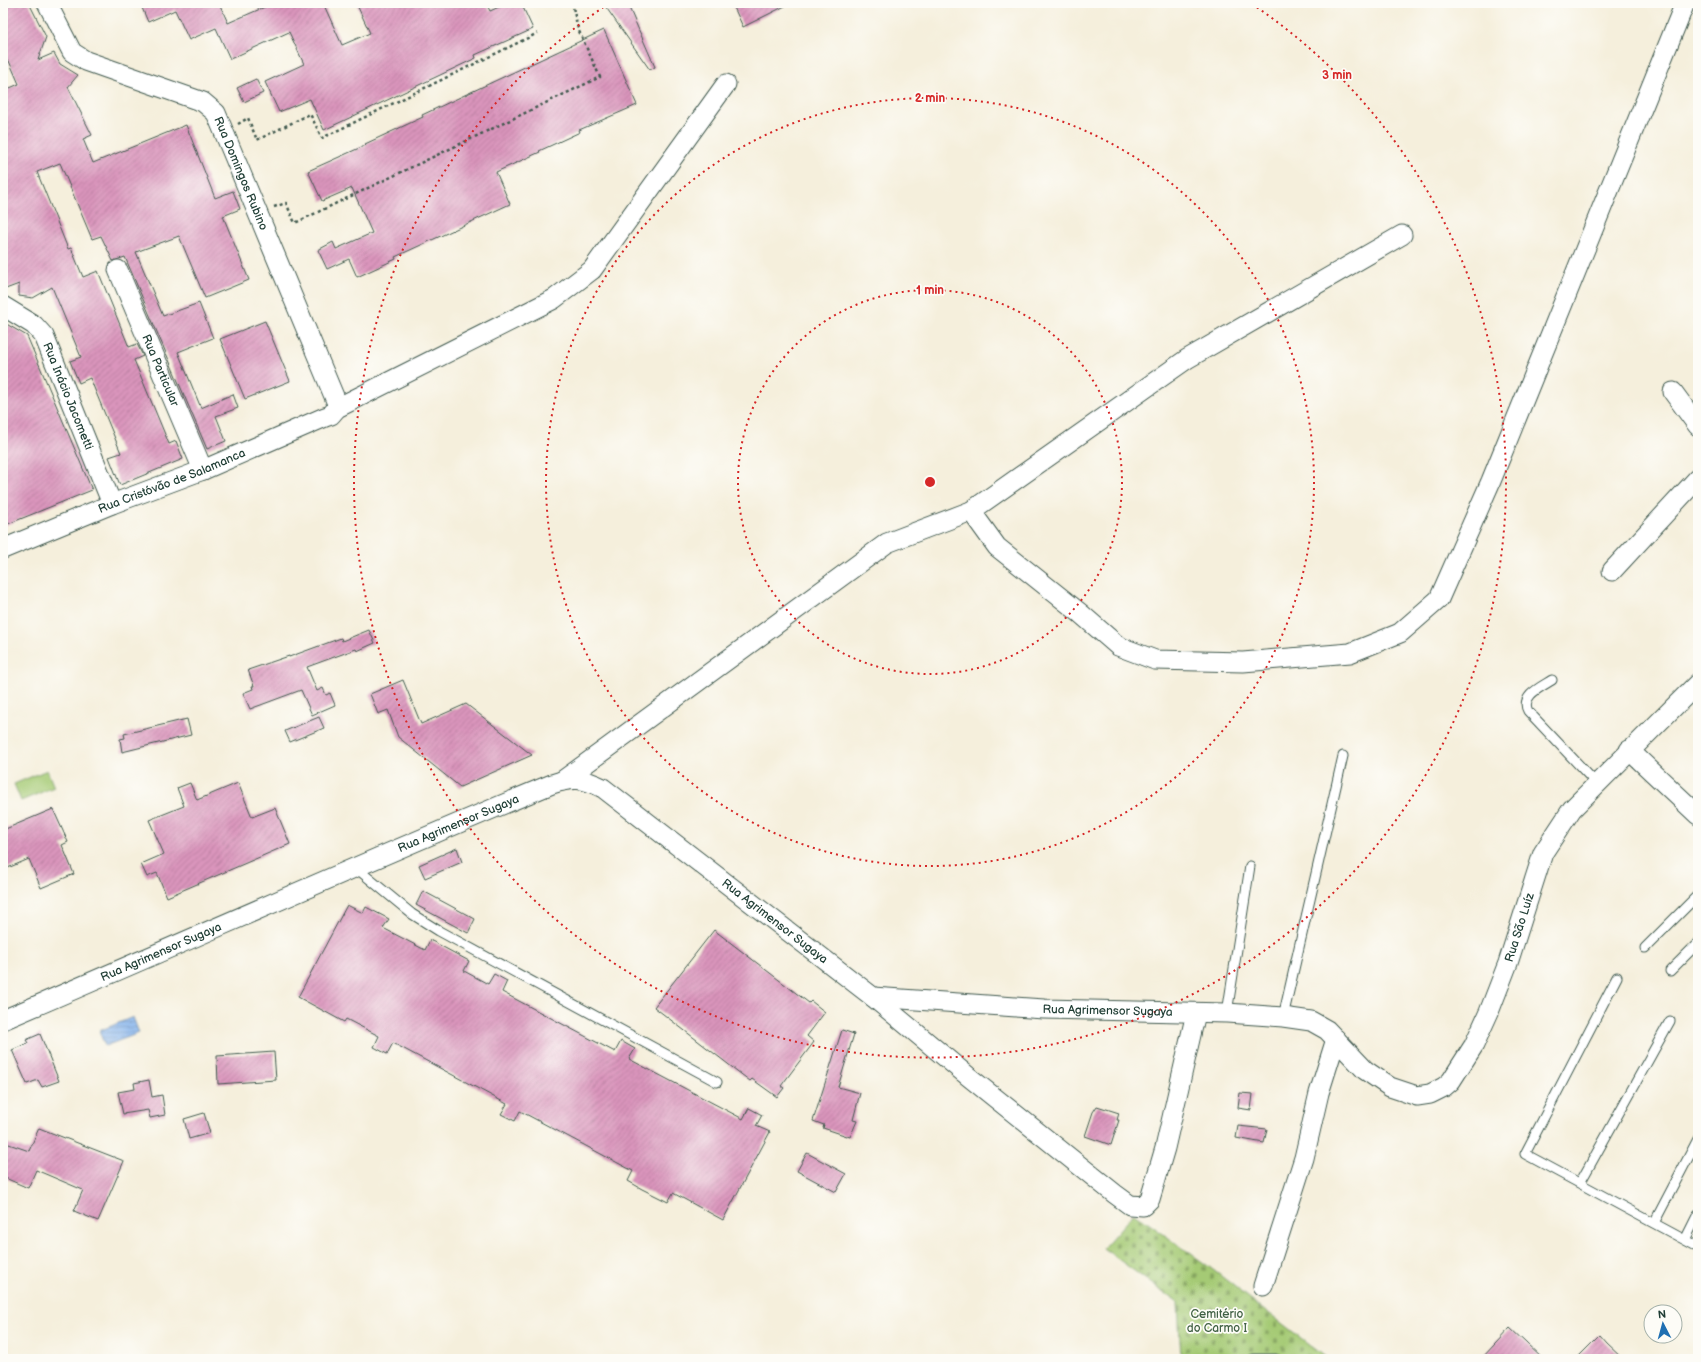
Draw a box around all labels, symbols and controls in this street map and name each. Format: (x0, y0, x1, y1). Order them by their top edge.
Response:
text: 3 min (1322, 68, 1352, 83)
text: 2 min (915, 91, 945, 106)
street label: Rua Domingos Rubino (210, 114, 271, 233)
text: 1 min (916, 283, 944, 298)
street label: Rua Particular (138, 332, 182, 409)
street label: Rua Inácio Jacometti (39, 340, 96, 452)
street label: Rua Cristóvão de Salamanca (96, 445, 248, 517)
centre of rings (923, 475, 937, 489)
street label: Rua Agrimensor Sugaya (396, 791, 522, 856)
street label: Rua Agrimensor Sugaya (719, 876, 831, 967)
street label: Rua São Luíz (1502, 891, 1538, 964)
street label: Rua Agrimensor Sugaya (98, 919, 224, 985)
street label: Rua Agrimensor Sugaya (1042, 1002, 1173, 1020)
north arrow (1643, 1304, 1683, 1344)
park label: Cemitério do Carmo I (1187, 1307, 1247, 1336)
text: N (1657, 1308, 1667, 1321)

